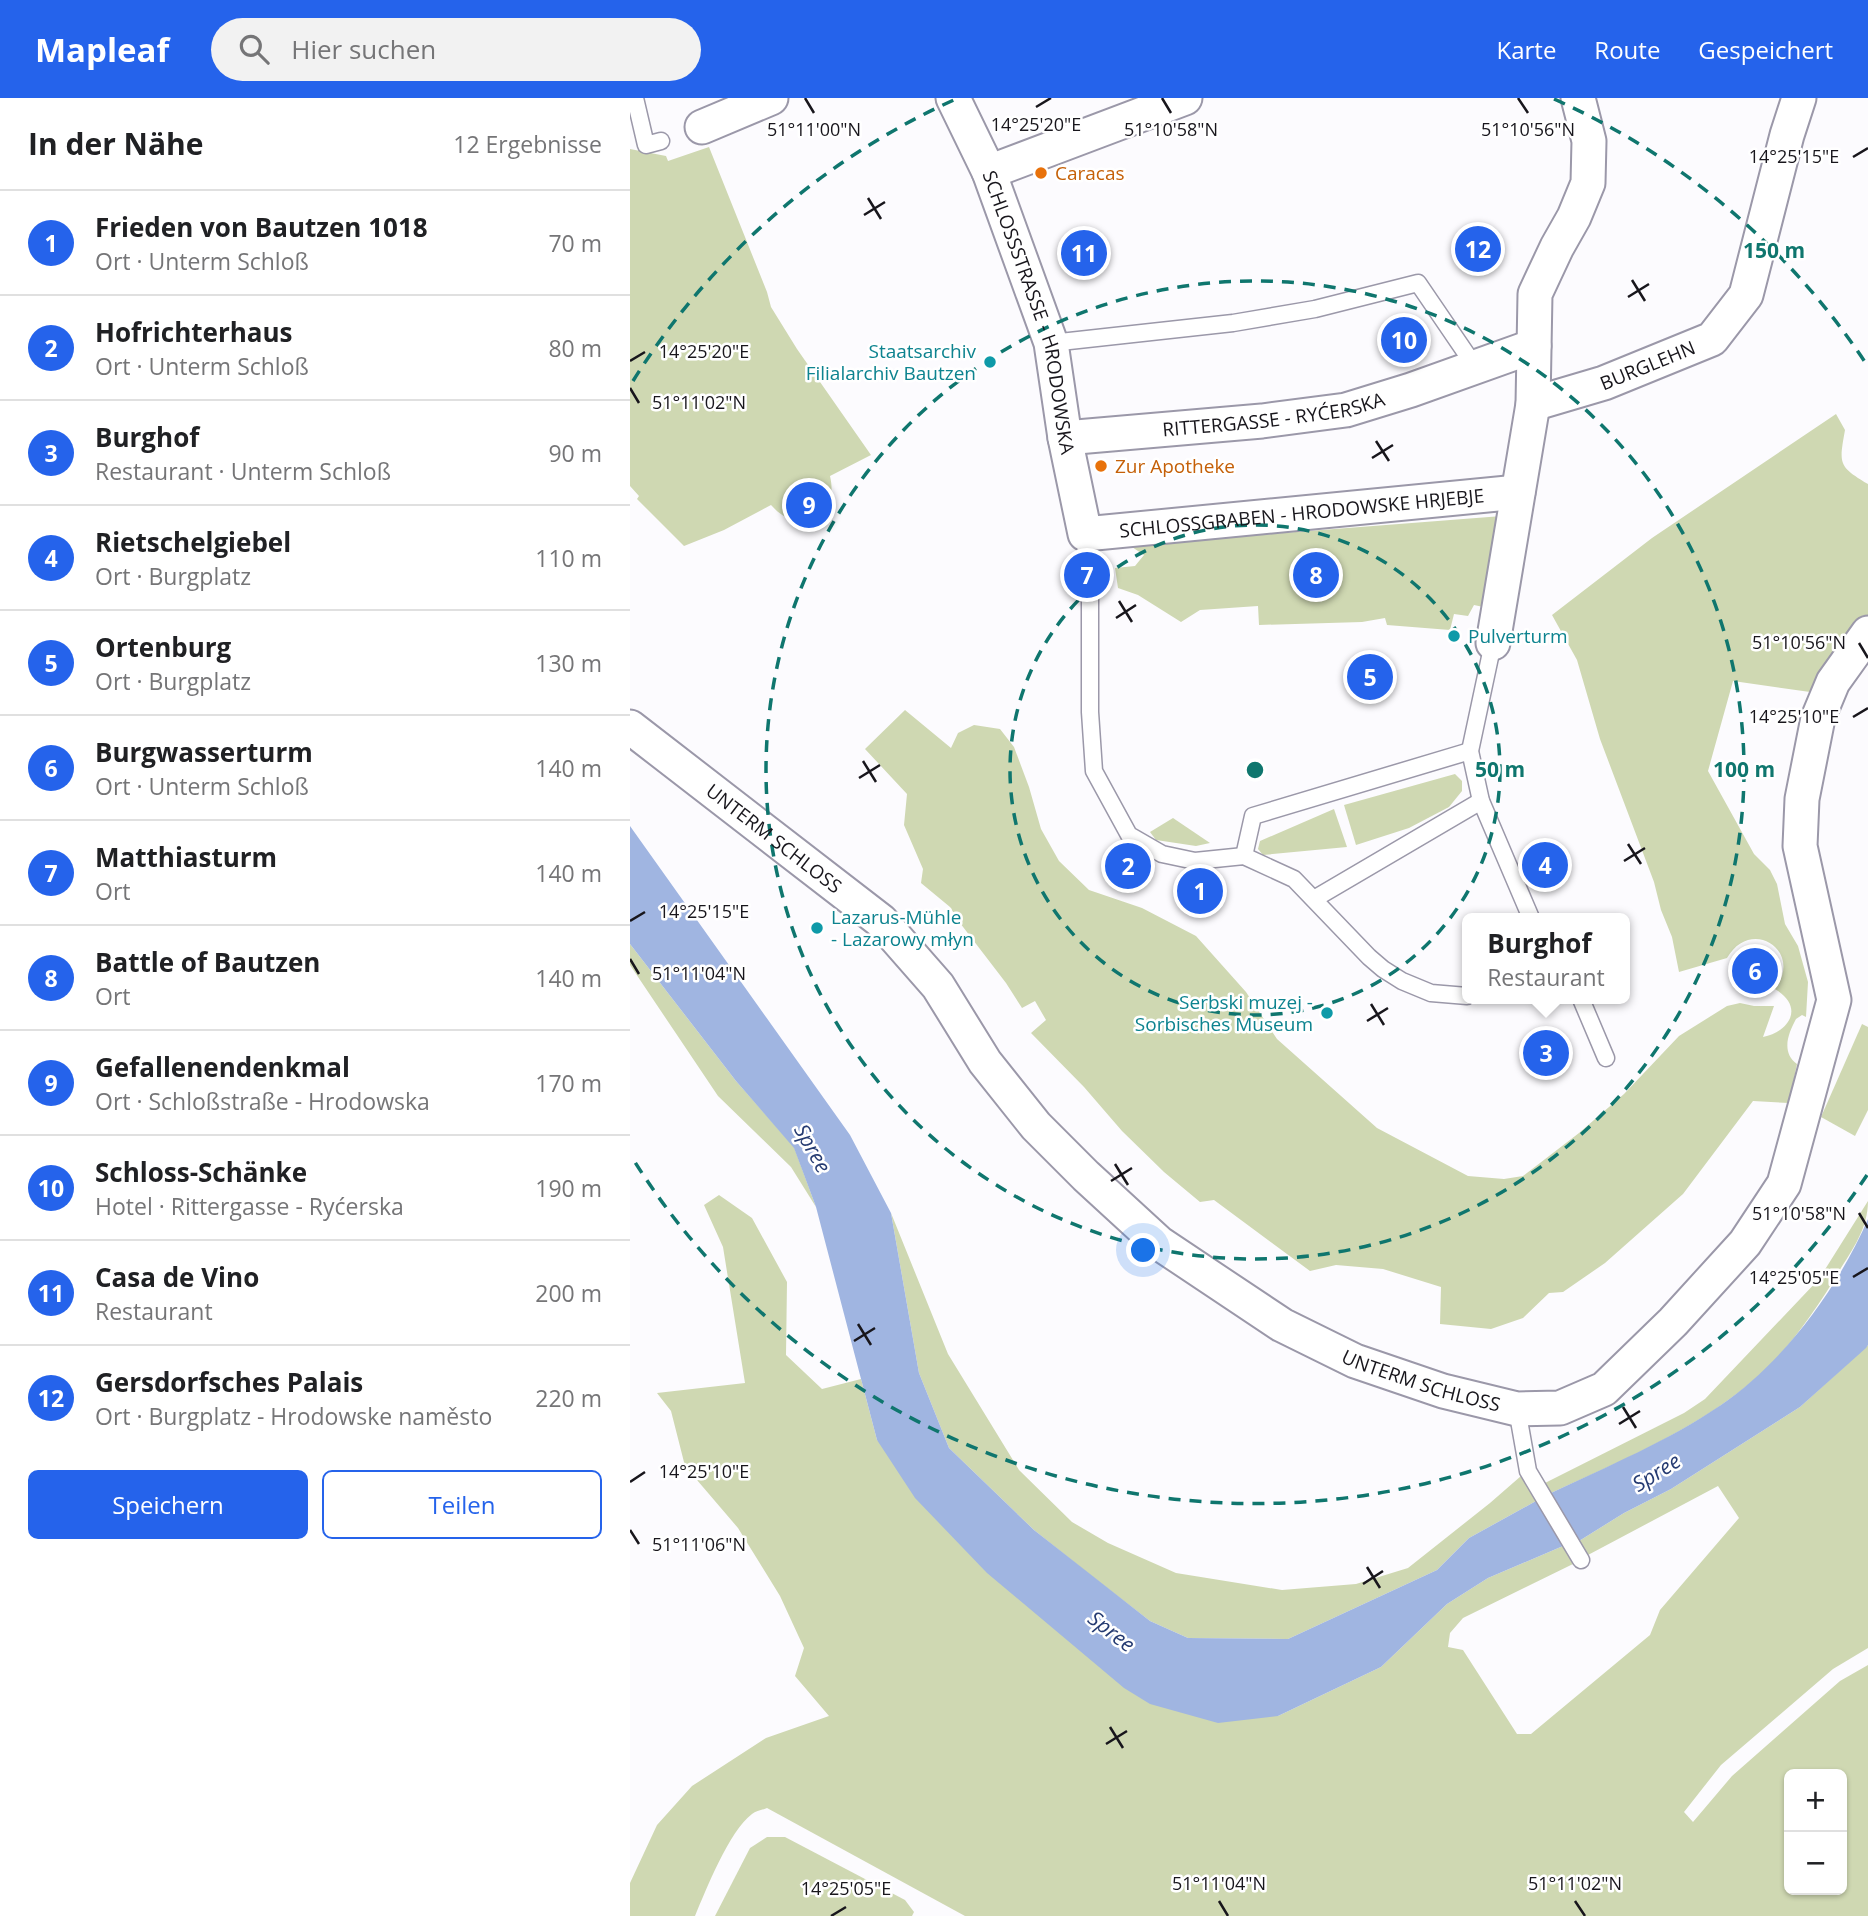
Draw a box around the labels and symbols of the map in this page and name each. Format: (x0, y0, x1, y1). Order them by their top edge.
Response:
text: 14°25'20"E (991, 112, 1081, 136)
text: 51°11'00"N (767, 117, 861, 141)
text: 51°10'58"N (1124, 117, 1218, 141)
text: 51°10'56"N (1481, 117, 1575, 141)
text: 14°25'15"E (1749, 144, 1839, 168)
place label: Caracas (1055, 160, 1125, 186)
marker: Caracas (1033, 165, 1049, 181)
street label: SCHLOSSSTRASSE - HRODOWSKA (977, 167, 1081, 456)
pin: 12 (1455, 223, 1501, 275)
pin: 11 (1061, 227, 1107, 279)
text: 150 m (1743, 236, 1805, 264)
pin: 10 (1381, 314, 1427, 366)
street label: BURGLEHN (1596, 334, 1699, 396)
place label: Staatsarchiv Filialarchiv Bautzen (806, 338, 977, 386)
text: 14°25'20"E (659, 339, 749, 363)
marker: Staatsarchiv Filialarchiv Bautzen (982, 354, 998, 370)
street label: RITTERGASSE - RYĆERSKA (1161, 386, 1388, 443)
text: 51°11'02"N (652, 390, 746, 414)
place label: Zur Apotheke (1115, 453, 1235, 479)
marker: Zur Apotheke (1093, 458, 1109, 474)
pin: 9 (786, 479, 832, 531)
street label: SCHLOSSGRABEN - HRODOWSKE HRJEBJE (1118, 482, 1485, 544)
pin: 7 (1064, 549, 1110, 601)
pin: 8 (1293, 549, 1339, 601)
place label: Pulverturm (1468, 623, 1568, 649)
marker: Pulverturm (1446, 628, 1462, 644)
text: 51°10'56"N (1752, 630, 1846, 654)
pin: 5 (1347, 651, 1393, 703)
text: 14°25'10"E (1749, 704, 1839, 728)
text: 50 m (1475, 755, 1525, 783)
text: 100 m (1713, 755, 1775, 783)
centre of rings (1243, 758, 1267, 782)
street label: UNTERM SCHLOSS (701, 778, 847, 899)
pin: 4 (1522, 839, 1568, 891)
pin: 2 (1105, 840, 1151, 892)
pin: 1 (1177, 865, 1223, 917)
text: 14°25'15"E (659, 899, 749, 923)
place label: Lazarus-Mühle - Lazarowy młyn (831, 904, 974, 952)
marker: Lazarus-Mühle - Lazarowy młyn (809, 920, 825, 936)
pin: 6 (1732, 945, 1778, 997)
text: 51°11'04"N (652, 961, 746, 985)
place label: Serbski muzej - Sorbisches Museum (1135, 989, 1313, 1037)
marker: Serbski muzej - Sorbisches Museum (1319, 1005, 1335, 1021)
pin: 3 (1523, 1027, 1569, 1079)
water label: Spree (788, 1118, 838, 1178)
text: 51°10'58"N (1752, 1201, 1846, 1225)
your location (1126, 1233, 1160, 1267)
text: 14°25'05"E (1749, 1265, 1839, 1289)
street label: UNTERM SCHLOSS (1337, 1343, 1503, 1417)
water label: Spree (1627, 1446, 1685, 1498)
text: 14°25'10"E (659, 1459, 749, 1483)
text: 51°11'06"N (652, 1532, 746, 1556)
water label: Spree (1083, 1604, 1141, 1658)
text: 51°11'04"N (1172, 1871, 1266, 1895)
text: 51°11'02"N (1528, 1871, 1622, 1895)
text: 14°25'05"E (801, 1876, 891, 1900)

